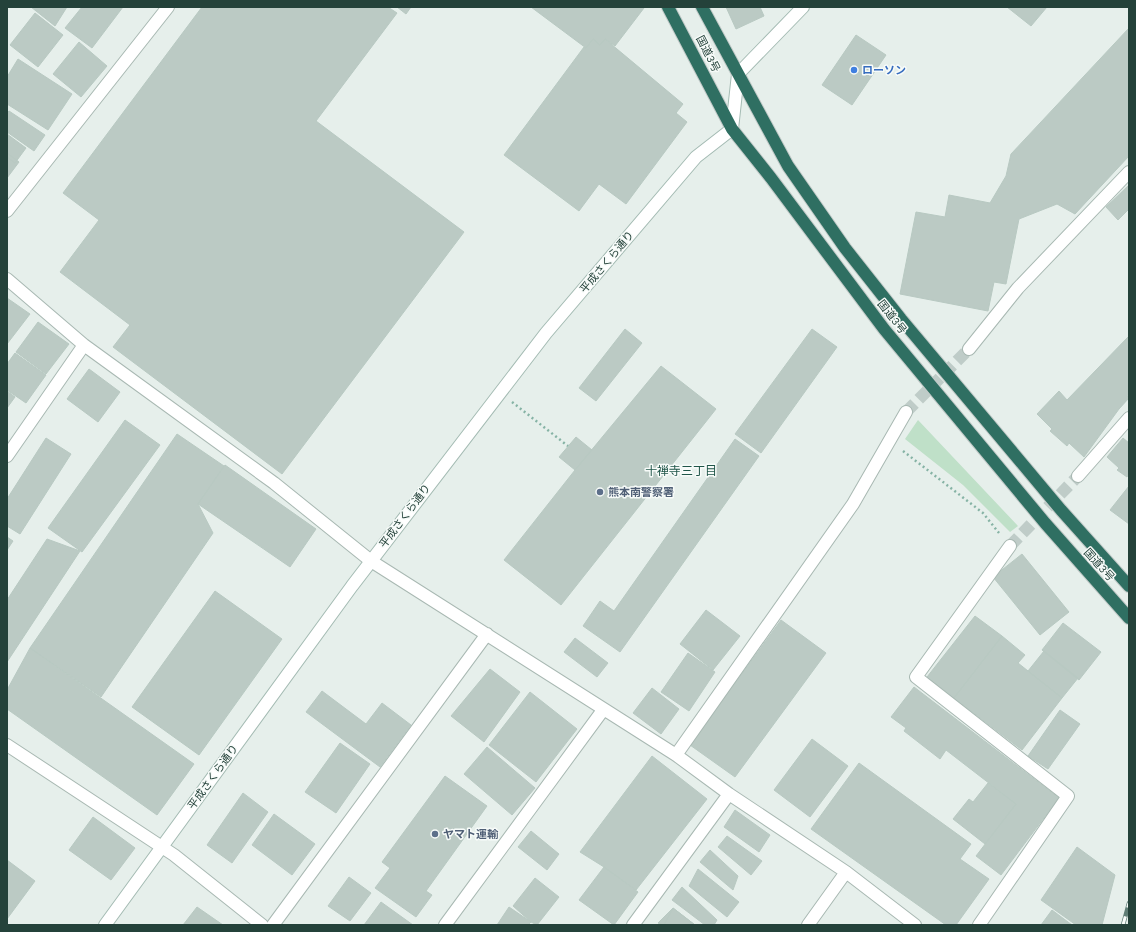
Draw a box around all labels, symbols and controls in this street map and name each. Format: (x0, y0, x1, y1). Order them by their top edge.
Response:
street label: 国道3号 (693, 33, 723, 75)
place label: ローソン (862, 64, 906, 77)
marker: ローソン (849, 65, 859, 75)
street label: 平成さくら通り (577, 228, 637, 296)
street label: 国道3号 (875, 297, 909, 337)
district label: 十禅寺三丁目 (645, 464, 717, 478)
street label: 平成さくら通り (377, 481, 433, 551)
place label: 熊本南警察署 (608, 486, 674, 499)
marker: 熊本南警察署 (595, 487, 605, 497)
street label: 国道3号 (1081, 546, 1117, 584)
street label: 平成さくら通り (185, 742, 241, 812)
place label: ヤマト運輸 (443, 828, 499, 841)
marker: ヤマト運輸 (430, 829, 440, 839)

